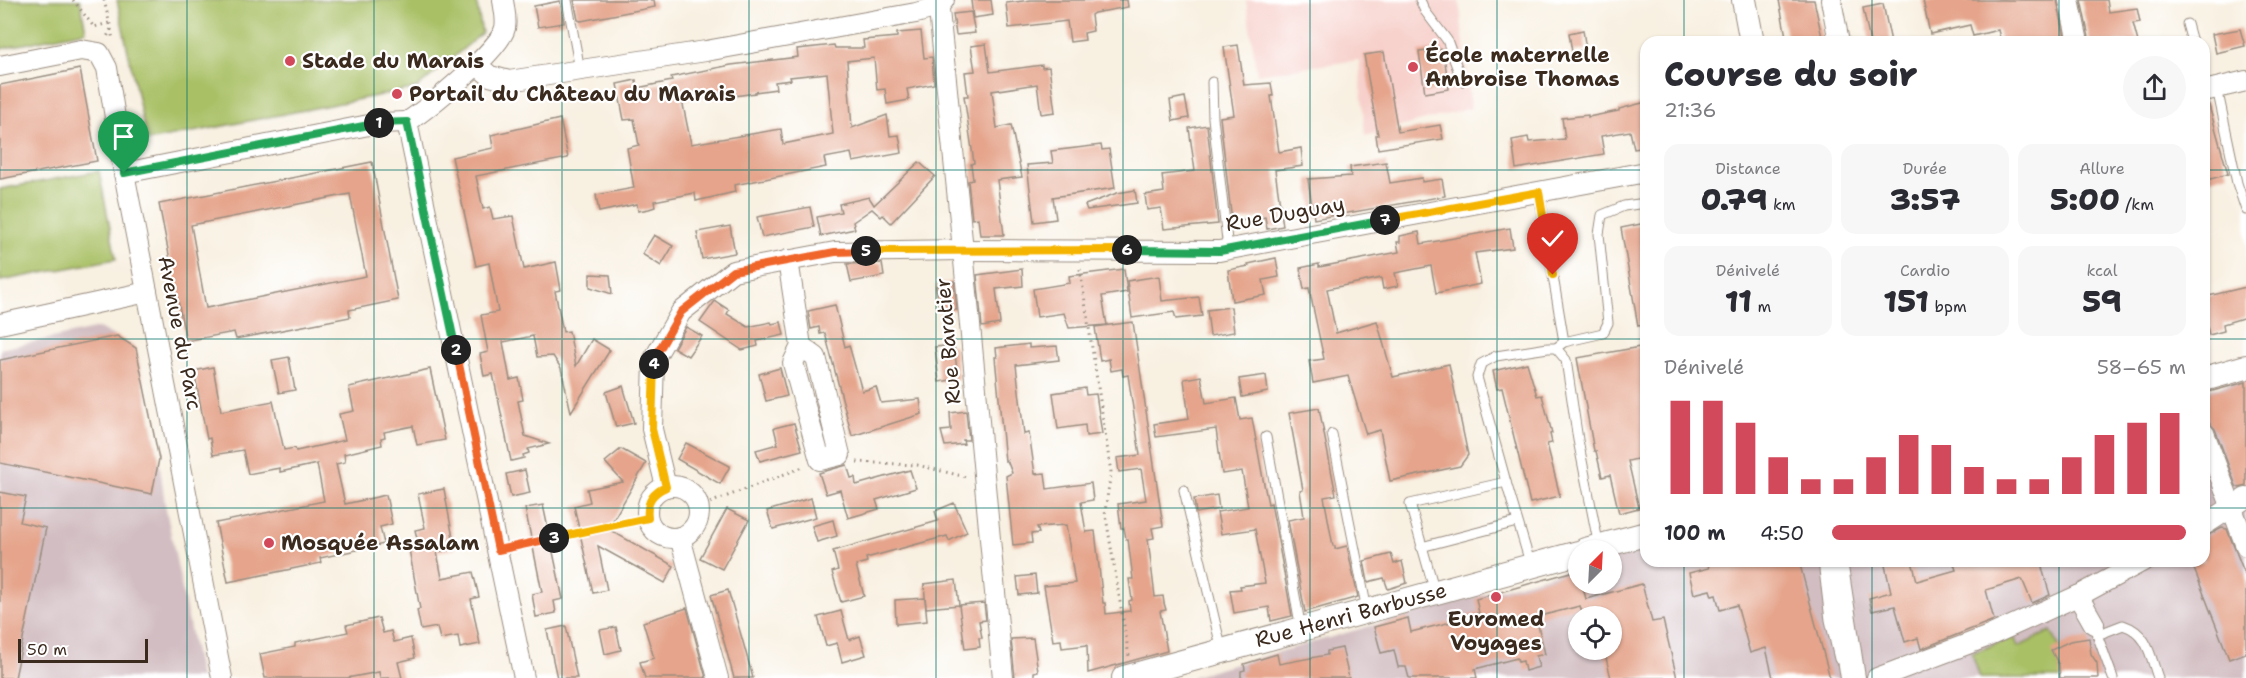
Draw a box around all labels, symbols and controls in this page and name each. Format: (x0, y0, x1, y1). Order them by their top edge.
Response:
place label: École maternelle Ambroise Thomas (1425, 40, 1620, 93)
place label: Stade du Marais (302, 47, 484, 75)
text: Course du soir (1664, 52, 1917, 97)
marker: Stade du Marais (283, 54, 297, 68)
button: share (2123, 56, 2186, 119)
marker: École maternelle Ambroise Thomas (1406, 60, 1420, 74)
place label: Portail du Château du Marais (409, 80, 736, 108)
marker: Portail du Château du Marais (390, 87, 404, 101)
text: 21:36 (1664, 97, 1717, 123)
pin: 1 (364, 108, 394, 138)
pin (98, 111, 149, 173)
text: 1 (375, 112, 383, 133)
icon: arrive (107, 120, 140, 153)
text: Distance (1715, 158, 1781, 179)
text: Durée (1903, 158, 1947, 179)
text: Allure (2079, 158, 2125, 179)
text: 0.79 (1700, 179, 1767, 220)
text: 3:57 (1890, 179, 1960, 220)
text: 5:00 (2050, 179, 2120, 220)
street label: Rue Duguay (1223, 190, 1347, 238)
text: km (1767, 194, 1796, 215)
text: /km (2120, 194, 2154, 215)
pin: 7 (1370, 205, 1400, 235)
text: 7 (1379, 209, 1391, 230)
pin (1527, 213, 1578, 275)
icon: check (1536, 222, 1569, 255)
pin: 6 (1112, 235, 1142, 265)
pin: 5 (851, 236, 881, 266)
text: 6 (1121, 239, 1133, 260)
text: 5 (861, 240, 871, 261)
street label: Avenue du Parc (151, 253, 209, 413)
text: Dénivelé (1716, 260, 1780, 281)
text: Cardio (1900, 260, 1950, 281)
text: kcal (2086, 260, 2118, 281)
street label: Rue Baratier (929, 276, 967, 405)
text: 11 (1725, 281, 1752, 322)
text: 151 (1883, 281, 1929, 322)
text: 59 (2082, 281, 2122, 322)
text: m (1752, 296, 1771, 317)
text: bpm (1929, 296, 1967, 317)
pin: 2 (441, 335, 471, 365)
text: 2 (450, 339, 462, 360)
pin: 4 (639, 349, 669, 379)
text: 4 (648, 353, 660, 374)
text: Dénivelé (1664, 354, 1744, 380)
text: 58–65 m (2097, 354, 2186, 380)
text: 100 m (1664, 520, 1726, 546)
text: 4:50 (1760, 520, 1804, 546)
pin: 3 (539, 523, 569, 553)
text: 3 (548, 527, 560, 548)
place label: Mosquée Assalam (281, 529, 479, 557)
marker: Mosquée Assalam (262, 536, 276, 550)
north arrow (1568, 540, 1622, 594)
map controls (1568, 540, 1622, 660)
street label: Rue Henri Barbusse (1252, 576, 1450, 654)
marker: Euromed Voyages (1489, 590, 1503, 604)
place label: Euromed Voyages (1448, 605, 1544, 657)
button: locate (1568, 606, 1622, 660)
scale bar (18, 636, 148, 664)
text: 50 m (27, 639, 67, 660)

